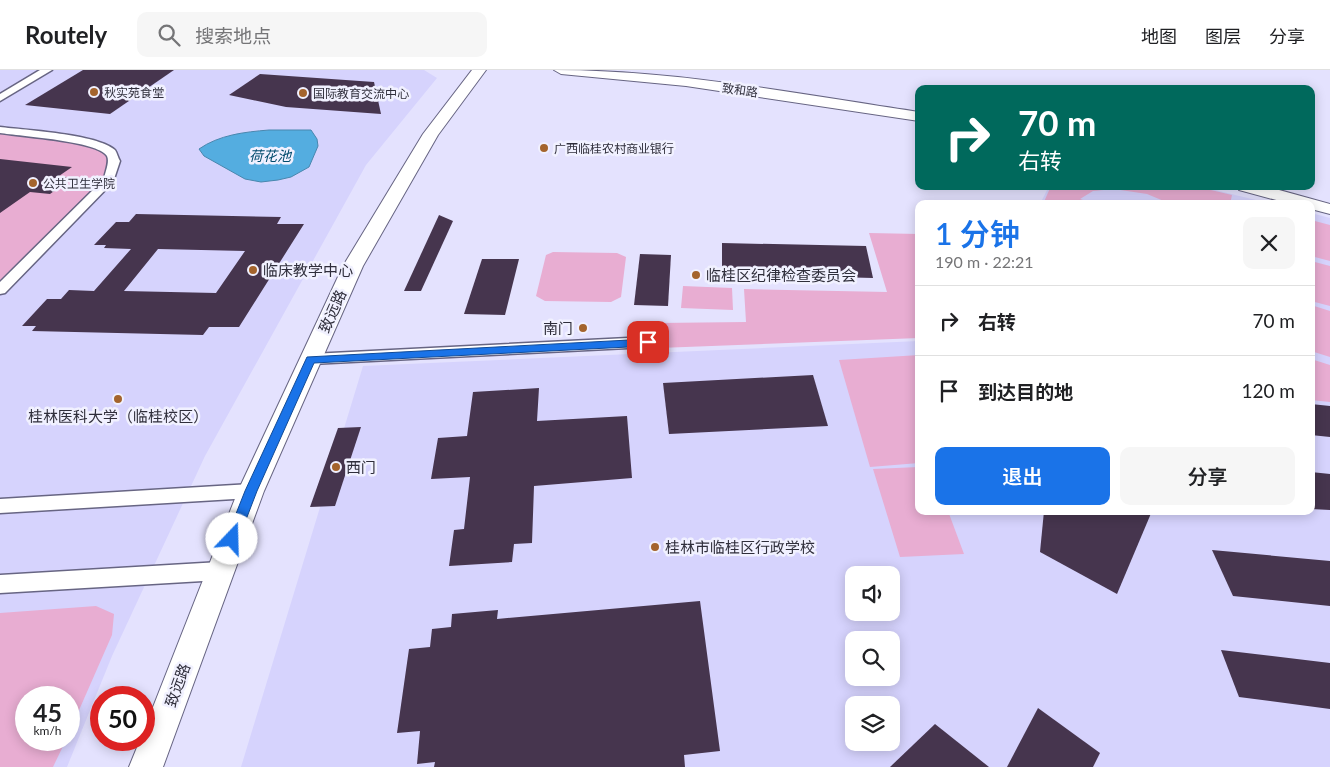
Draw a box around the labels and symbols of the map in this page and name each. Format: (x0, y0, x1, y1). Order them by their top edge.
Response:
street label: 致和路 (721, 80, 759, 100)
place label: 秋实苑食堂 (104, 85, 164, 100)
marker: 秋实苑食堂 (88, 86, 100, 98)
place label: 国际教育交流中心 (313, 86, 409, 101)
marker: 国际教育交流中心 (297, 87, 309, 99)
place label: 广西临桂农村商业银行 (554, 141, 674, 156)
marker: 广西临桂农村商业银行 (538, 142, 550, 154)
water label: 荷花池 (249, 147, 293, 164)
place label: 公共卫生学院 (43, 176, 115, 191)
marker: 公共卫生学院 (27, 177, 39, 189)
place label: 临床教学中心 (263, 261, 353, 279)
marker: 临床教学中心 (247, 264, 259, 276)
place label: 临桂区纪律检查委员会 (706, 266, 856, 284)
marker: 临桂区纪律检查委员会 (690, 269, 702, 281)
street label: 致远路 (315, 287, 349, 335)
place label: 南门 (543, 319, 573, 337)
pin (627, 321, 669, 363)
marker: 南门 (577, 322, 589, 334)
marker: 桂林医科大学（临桂校区） (112, 393, 124, 405)
place label: 桂林医科大学（临桂校区） (28, 407, 208, 425)
place label: 西门 (346, 458, 376, 476)
marker: 西门 (330, 461, 342, 473)
position arrow (205, 512, 257, 564)
place label: 桂林市临桂区行政学校 (665, 538, 815, 556)
marker: 桂林市临桂区行政学校 (649, 541, 661, 553)
street label: 致远路 (161, 661, 193, 709)
speed limit sign: 50 (90, 686, 155, 751)

